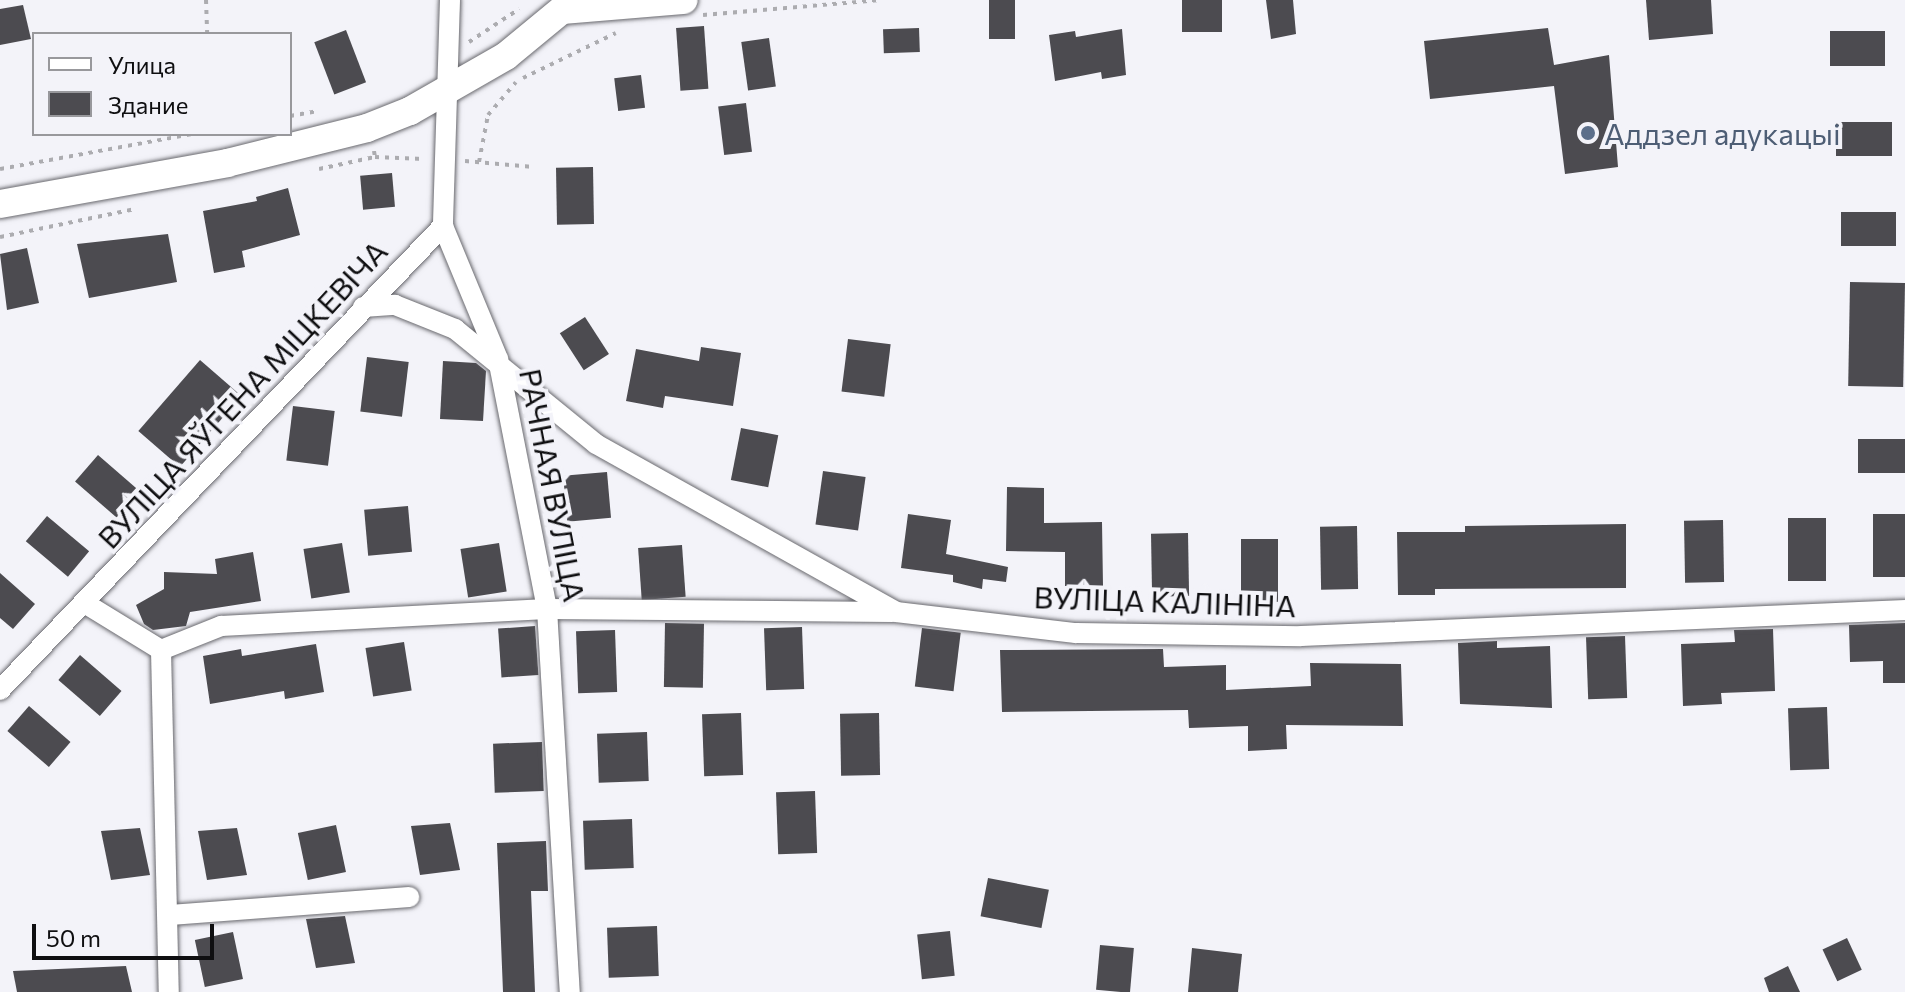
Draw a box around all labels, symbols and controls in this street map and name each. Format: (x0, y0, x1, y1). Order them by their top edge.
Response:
legend (32, 32, 292, 136)
text: Улица (108, 50, 176, 79)
text: Здание (108, 90, 188, 119)
place label: Аддзел адукацыі (1604, 115, 1841, 151)
marker: Аддзел адукацыі (1579, 124, 1597, 142)
street label: ВУЛІЦА ЯЎГЕНА МІЦКЕВІЧА (90, 233, 394, 555)
street label: РАЧНАЯ ВУЛІЦА (513, 366, 593, 604)
street label: ВУЛІЦА КАЛІНІНА (1033, 578, 1297, 624)
scale bar (36, 908, 218, 958)
text: 50 m (46, 923, 101, 952)

